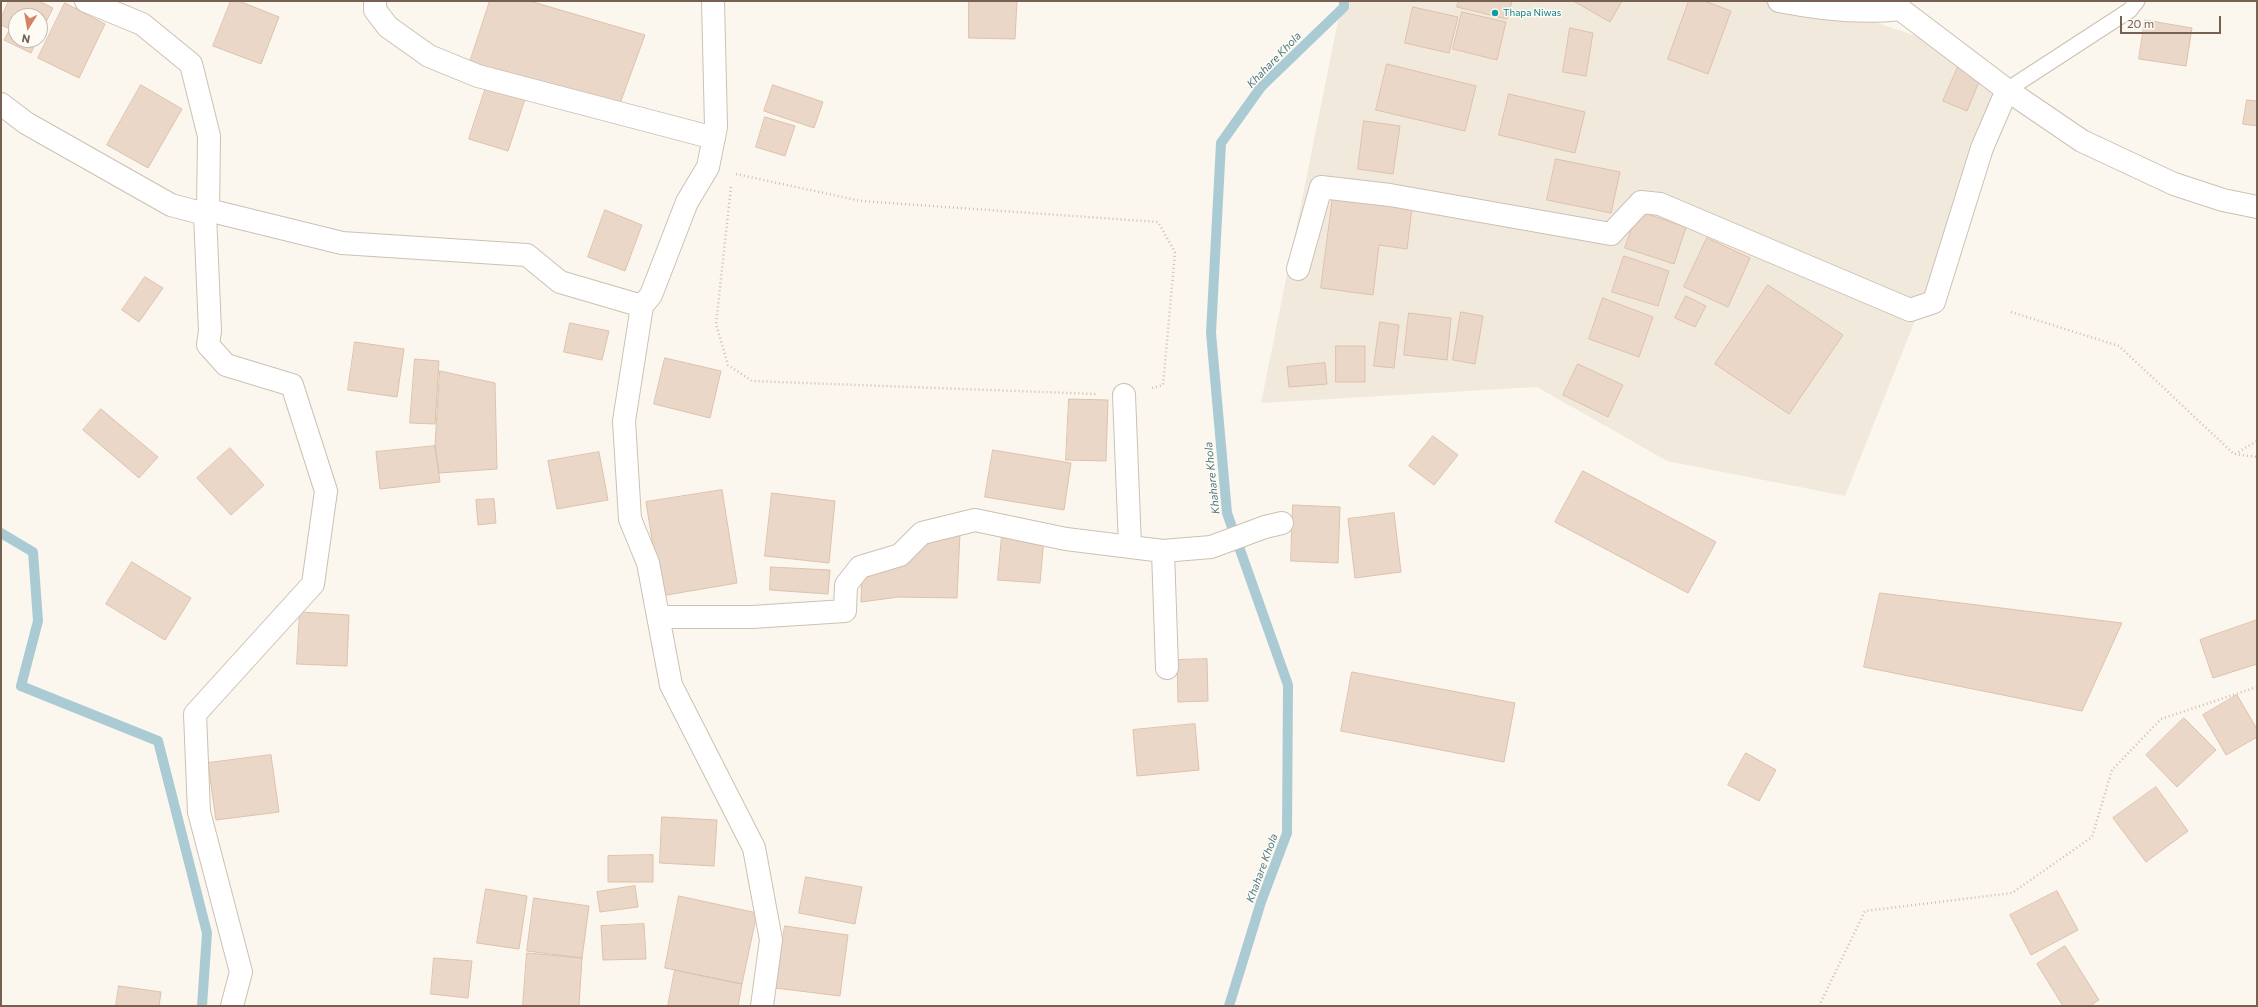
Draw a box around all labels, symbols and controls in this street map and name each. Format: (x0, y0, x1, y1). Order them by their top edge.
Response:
place label: Thapa Niwas (1503, 7, 1561, 19)
north arrow (8, 8, 48, 48)
marker: Thapa Niwas (1490, 8, 1500, 18)
scale bar (2122, 8, 2223, 34)
text: 20 m (2127, 16, 2154, 30)
water label: Khahare Khola (1244, 29, 1304, 91)
text: N (21, 32, 31, 46)
water label: Khahare Khola (1202, 441, 1222, 515)
water label: Khahare Khola (1243, 832, 1281, 904)

